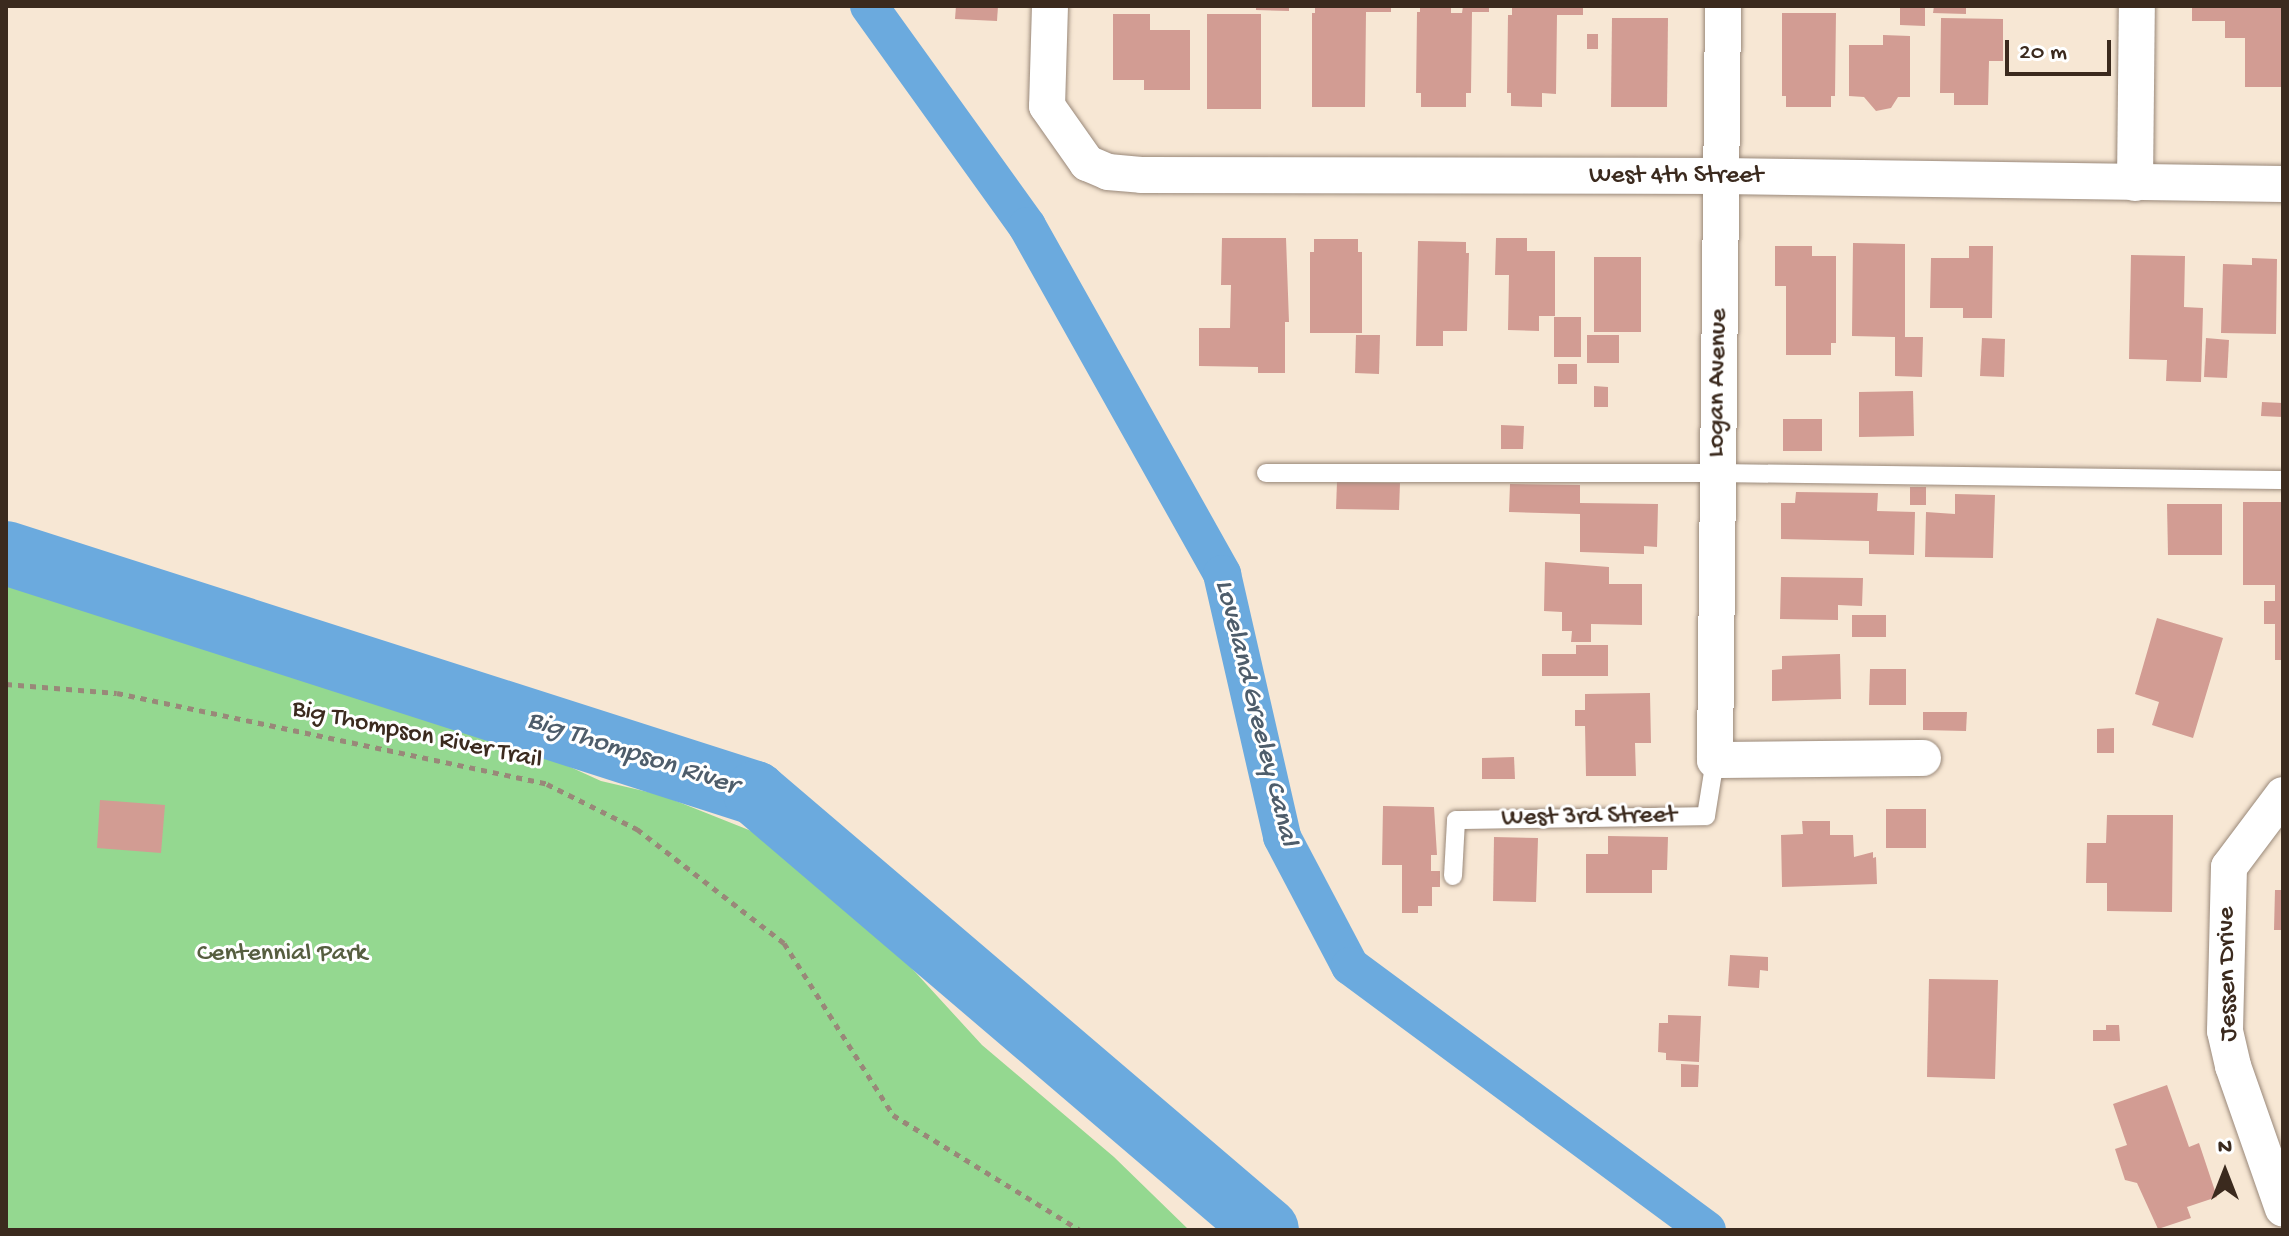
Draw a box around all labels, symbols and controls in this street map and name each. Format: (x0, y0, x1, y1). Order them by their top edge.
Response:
scale bar (2009, 24, 2115, 74)
text: 20 m (2019, 39, 2067, 68)
street label: West 4th Street (1589, 161, 1763, 193)
street label: Logan Avenue (1702, 308, 1736, 458)
water label: Loveland Greeley Canal (1206, 577, 1304, 849)
street label: Big Thompson River Trail (289, 694, 545, 778)
water label: Big Thompson River (523, 704, 741, 804)
street label: West 3rd Street (1501, 801, 1677, 835)
street label: Jessen Drive (2212, 906, 2246, 1042)
park label: Centennial Park (197, 939, 367, 971)
north arrow (2185, 1132, 2265, 1212)
text: N (2218, 1135, 2232, 1161)

